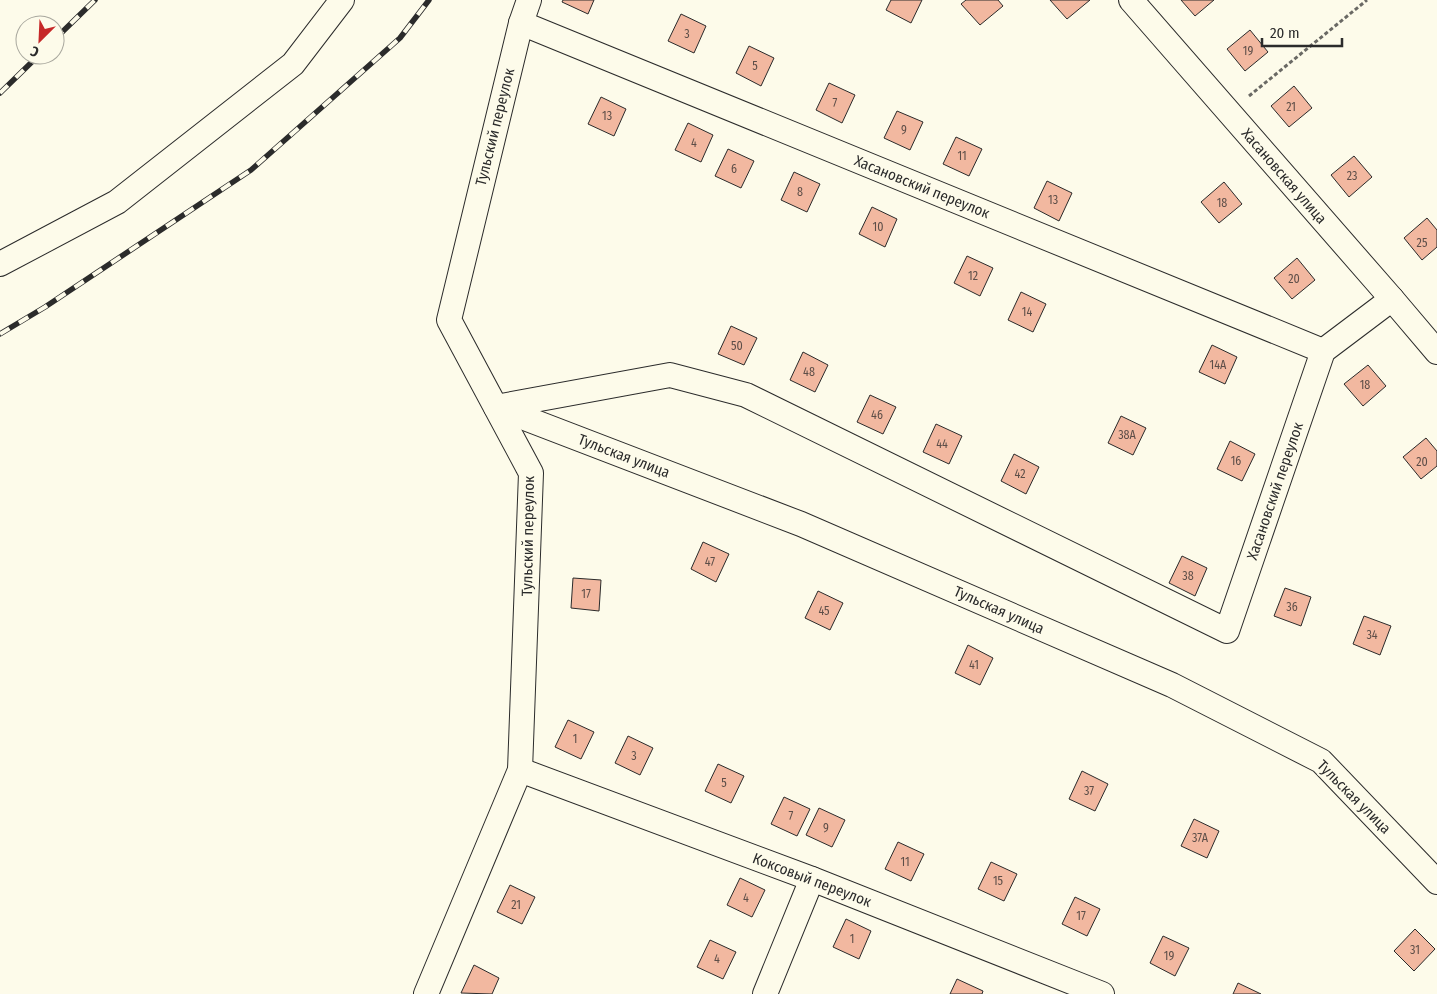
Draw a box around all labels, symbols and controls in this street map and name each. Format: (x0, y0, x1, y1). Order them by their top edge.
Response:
north arrow (15, 15, 65, 65)
scale bar (1262, 15, 1342, 47)
text: 20 m (1270, 24, 1300, 42)
house number: 3 (684, 27, 690, 41)
text: С (28, 42, 42, 61)
house number: 19 (1243, 44, 1253, 58)
house number: 5 (752, 59, 758, 73)
street label: Тульский переулок (472, 66, 518, 188)
house number: 7 (833, 96, 838, 110)
house number: 21 (1286, 100, 1296, 114)
house number: 13 (602, 109, 612, 123)
house number: 9 (901, 123, 907, 137)
street label: Хасановская улица (1238, 125, 1330, 227)
house number: 4 (691, 136, 697, 150)
house number: 11 (957, 149, 967, 163)
street label: Хасановский переулок (852, 152, 992, 222)
house number: 6 (731, 162, 737, 176)
house number: 23 (1347, 169, 1357, 183)
house number: 8 (797, 185, 803, 199)
house number: 13 (1048, 193, 1058, 207)
house number: 18 (1217, 196, 1227, 210)
house number: 10 (873, 220, 883, 234)
house number: 25 (1417, 236, 1428, 250)
house number: 12 (968, 269, 978, 283)
house number: 20 (1288, 272, 1300, 286)
house number: 14 (1022, 305, 1032, 319)
house number: 50 (731, 339, 743, 353)
house number: 14А (1210, 358, 1227, 372)
house number: 48 (803, 365, 815, 379)
house number: 18 (1360, 378, 1370, 392)
house number: 46 (871, 408, 883, 422)
street label: Хасановский переулок (1243, 420, 1307, 562)
house number: 38А (1118, 428, 1137, 442)
street label: Тульская улица (576, 430, 672, 482)
house number: 44 (936, 437, 948, 451)
house number: 16 (1231, 454, 1241, 468)
house number: 20 (1416, 455, 1428, 469)
house number: 42 (1015, 467, 1025, 481)
street label: Тульский переулок (518, 476, 538, 596)
house number: 47 (705, 555, 715, 569)
house number: 38 (1182, 569, 1194, 583)
street label: Тульская улица (951, 582, 1047, 638)
house number: 17 (581, 587, 591, 601)
house number: 36 (1286, 600, 1298, 614)
house number: 45 (818, 604, 830, 618)
house number: 34 (1366, 628, 1378, 642)
house number: 41 (969, 658, 979, 672)
house number: 1 (573, 732, 577, 746)
house number: 3 (631, 749, 637, 763)
street label: Тульская улица (1313, 756, 1395, 838)
house number: 5 (721, 776, 727, 790)
house number: 37 (1084, 784, 1094, 798)
house number: 7 (789, 809, 794, 823)
house number: 9 (823, 821, 829, 835)
house number: 37А (1192, 831, 1209, 845)
street label: Коксовый переулок (750, 849, 874, 911)
house number: 11 (900, 855, 910, 869)
house number: 15 (993, 874, 1004, 888)
house number: 4 (743, 891, 749, 905)
house number: 21 (511, 898, 521, 912)
house number: 17 (1076, 909, 1086, 923)
house number: 1 (850, 932, 854, 946)
house number: 31 (1410, 943, 1420, 957)
house number: 19 (1164, 949, 1174, 963)
house number: 4 (714, 952, 720, 966)

